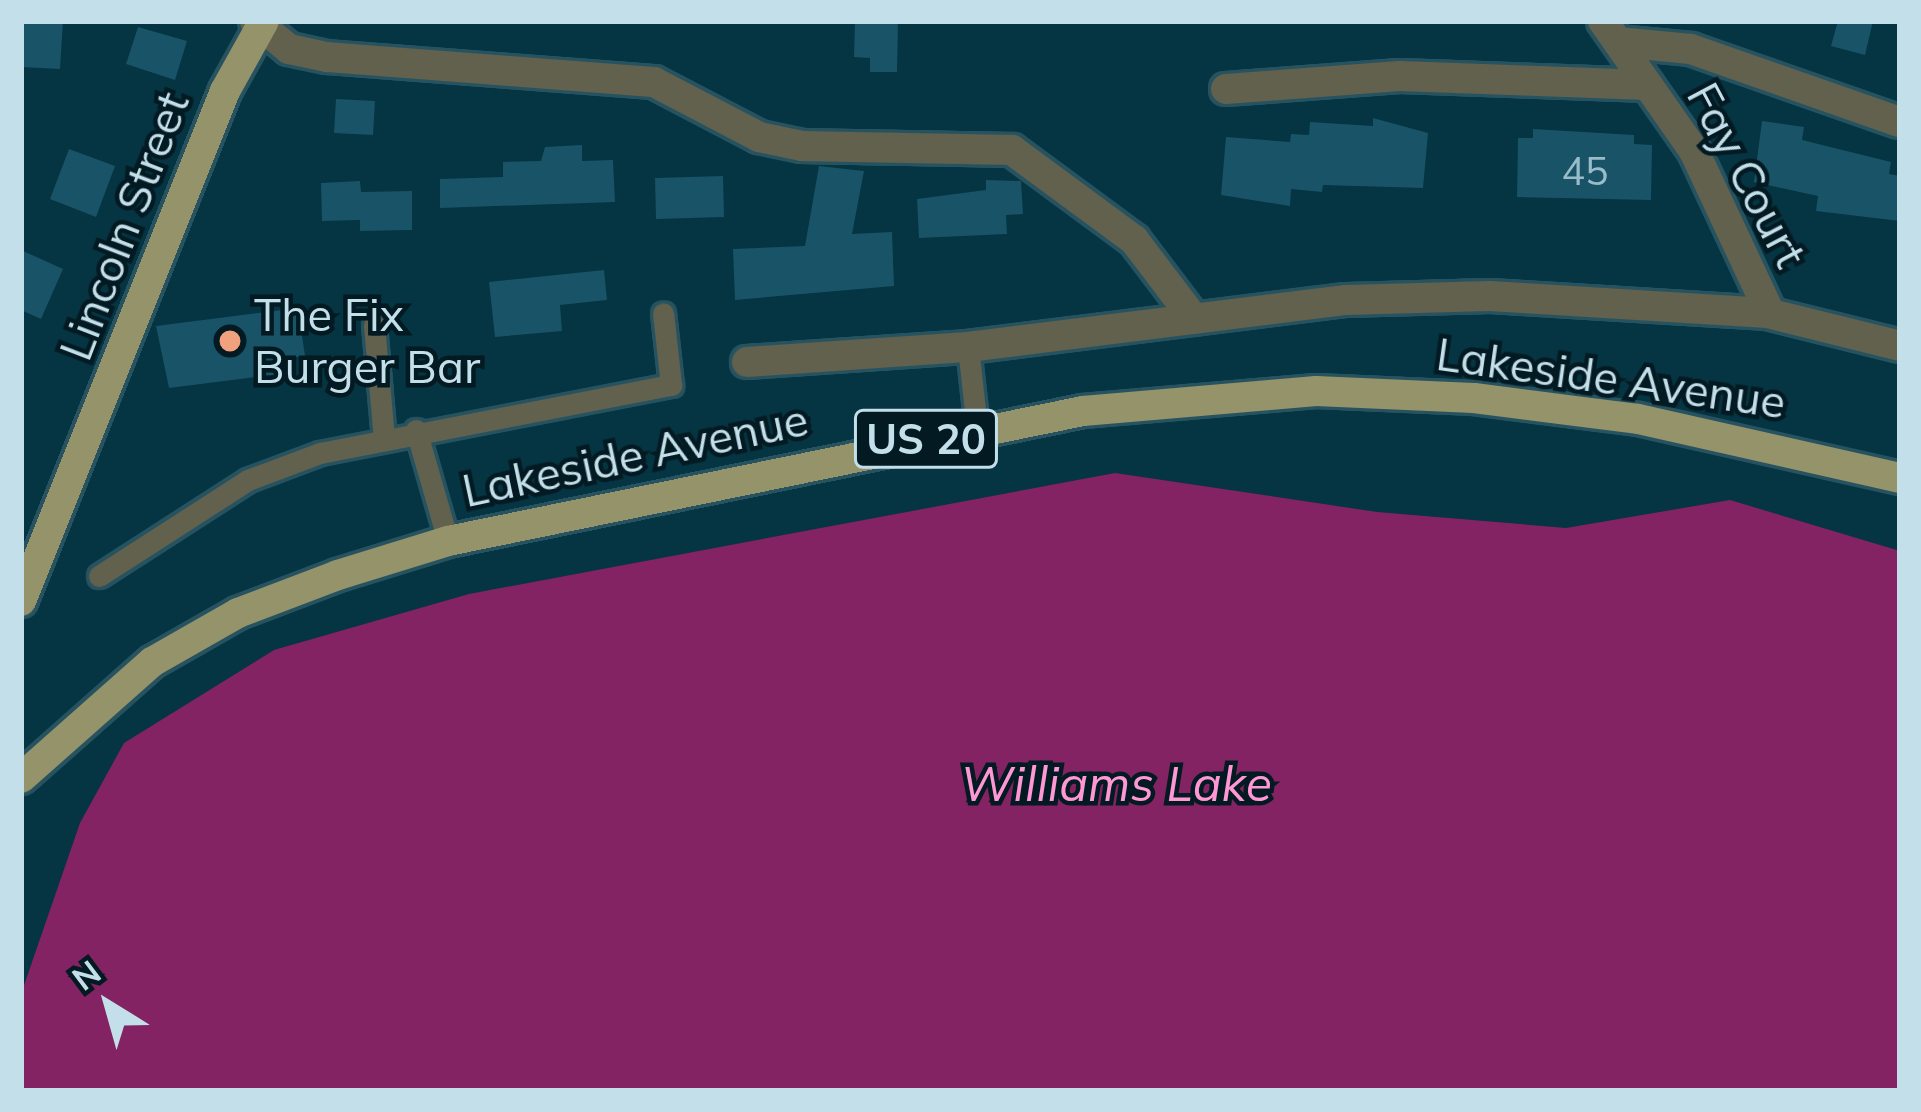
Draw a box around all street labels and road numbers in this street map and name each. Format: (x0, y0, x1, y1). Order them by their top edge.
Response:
street label: Fay Court (1676, 74, 1818, 276)
street label: Lincoln Street (48, 85, 200, 367)
street label: Lakeside Avenue (1433, 327, 1789, 429)
street label: Lakeside Avenue (457, 392, 813, 518)
road number: US 20 (851, 403, 1001, 475)

